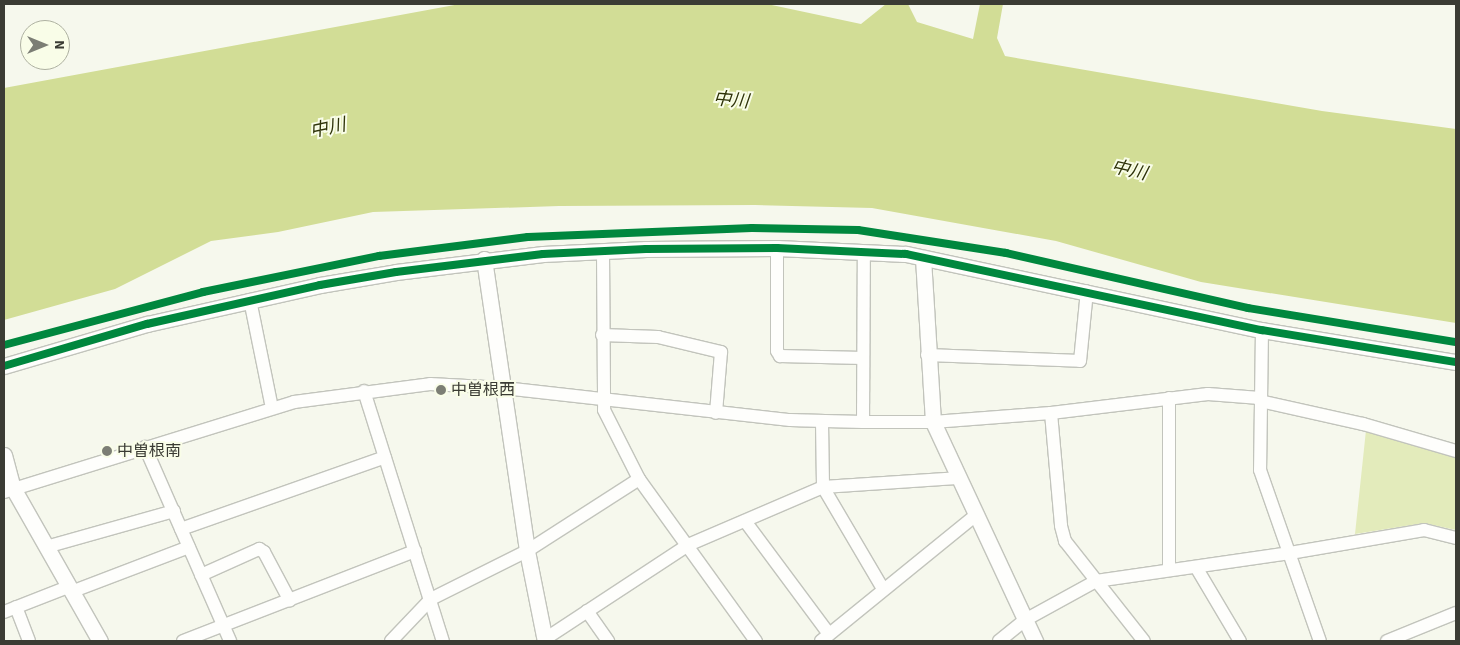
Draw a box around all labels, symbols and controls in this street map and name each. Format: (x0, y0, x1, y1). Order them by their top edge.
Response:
north arrow (20, 20, 70, 70)
text: N (49, 40, 69, 50)
water label: 中川 (712, 89, 750, 113)
water label: 中川 (308, 115, 348, 143)
water label: 中川 (1109, 156, 1149, 186)
place label: 中曽根西 (451, 380, 515, 400)
marker: 中曽根西 (435, 384, 447, 396)
place label: 中曽根南 (117, 441, 181, 461)
marker: 中曽根南 (101, 445, 113, 457)

